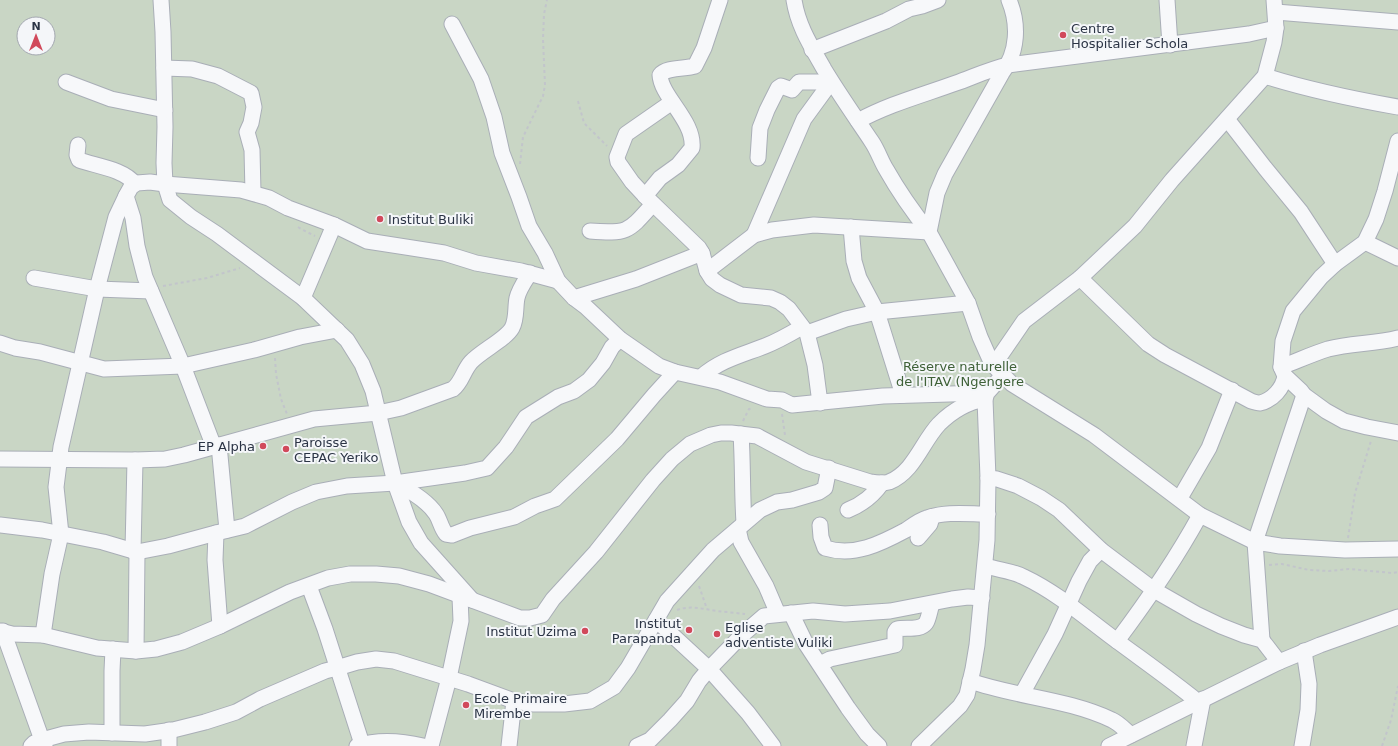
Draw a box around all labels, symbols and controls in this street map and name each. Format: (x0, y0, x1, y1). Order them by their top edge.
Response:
north arrow (16, 16, 56, 56)
text: N (31, 20, 41, 33)
place label: Centre Hospitalier Schola (1071, 21, 1188, 51)
marker: Centre Hospitalier Schola (1058, 30, 1068, 40)
place label: Institut Buliki (388, 212, 474, 227)
marker: Institut Buliki (375, 214, 385, 224)
park label: Réserve naturelle de l'ITAV (Ngengere (896, 359, 1024, 389)
place label: Paroisse CEPAC Yeriko (294, 435, 378, 465)
place label: EP Alpha (198, 439, 255, 454)
marker: EP Alpha (258, 441, 268, 451)
marker: Paroisse CEPAC Yeriko (281, 444, 291, 454)
place label: Institut Parapanda (612, 616, 681, 646)
place label: Eglise adventiste Vuliki (725, 620, 832, 650)
place label: Institut Uzima (486, 624, 577, 639)
marker: Institut Parapanda (684, 625, 694, 635)
marker: Institut Uzima (580, 626, 590, 636)
marker: Eglise adventiste Vuliki (712, 629, 722, 639)
place label: Ecole Primaire Mirembe (474, 691, 567, 721)
marker: Ecole Primaire Mirembe (461, 700, 471, 710)

